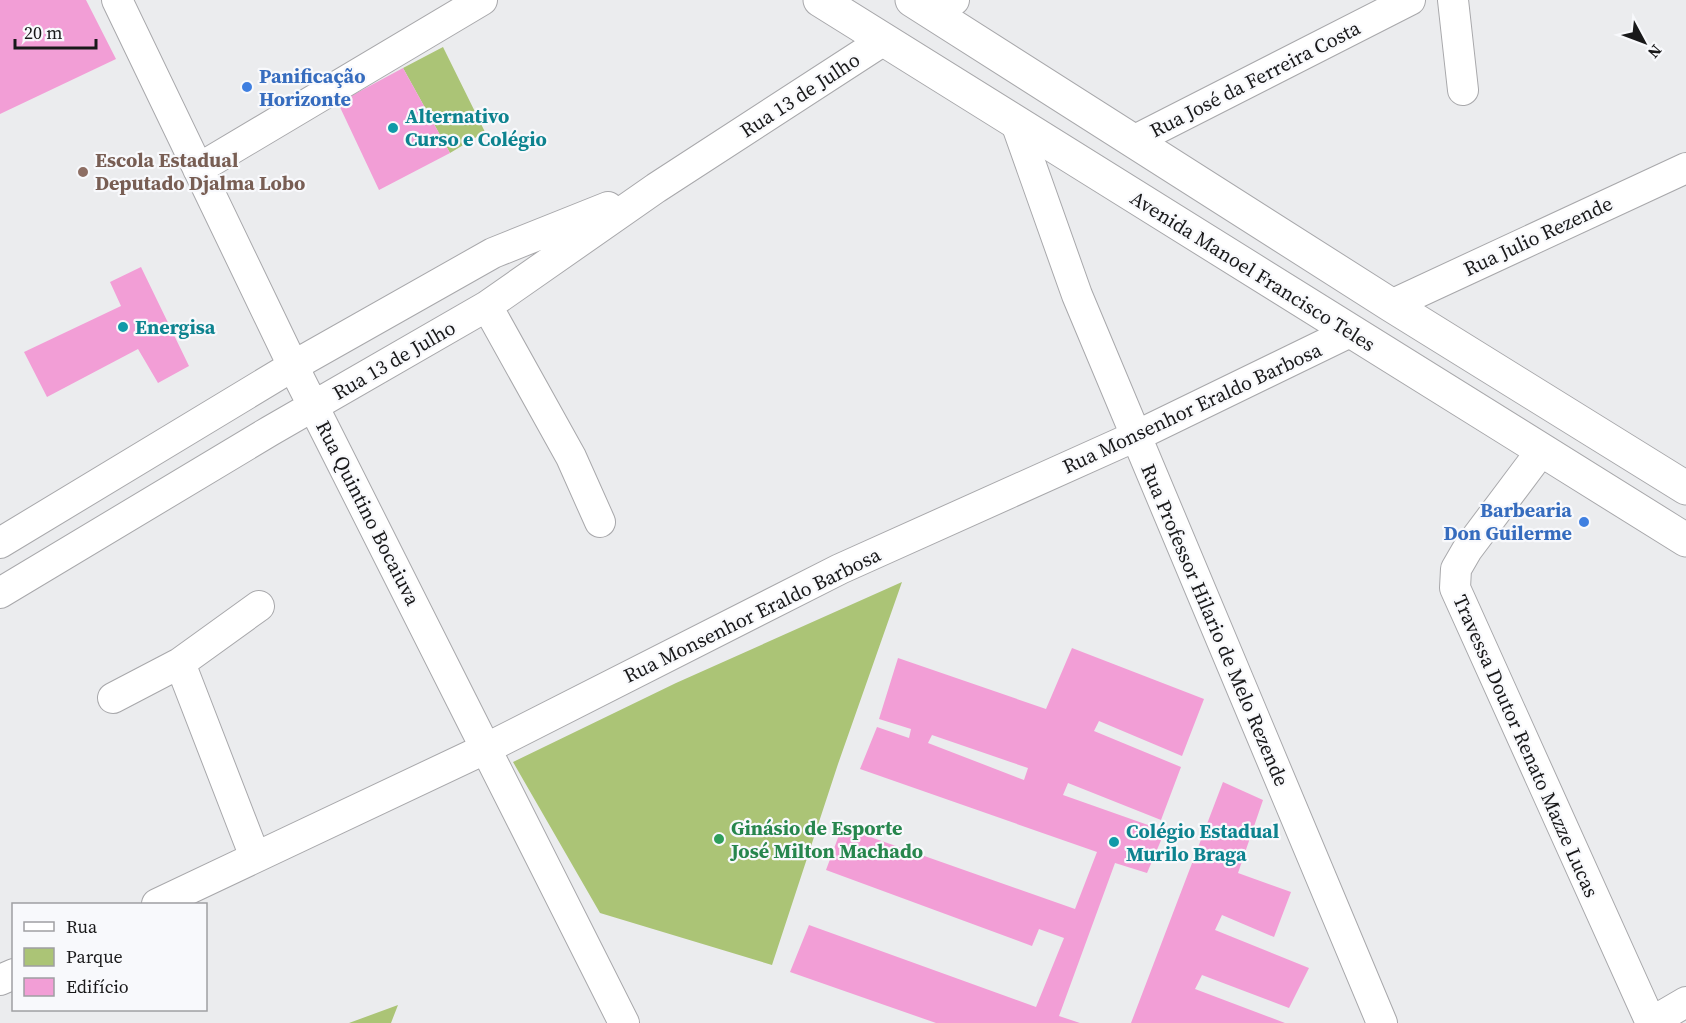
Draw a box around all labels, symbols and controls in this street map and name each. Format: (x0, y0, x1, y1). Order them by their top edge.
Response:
scale bar (15, 12, 96, 50)
north arrow (1614, 12, 1674, 72)
street label: Rua José da Ferreira Costa (1145, 13, 1366, 144)
text: 20 m (24, 20, 62, 45)
text: N (1643, 40, 1667, 64)
street label: Rua 13 de Julho (735, 46, 865, 144)
place label: Panificação Horizonte (259, 62, 365, 113)
marker: Panificação Horizonte (240, 80, 254, 94)
place label: Alternativo Curso e Colégio (405, 102, 547, 153)
marker: Alternativo Curso e Colégio (386, 121, 400, 135)
place label: Escola Estadual Deputado Djalma Lobo (95, 146, 305, 197)
marker: Escola Estadual Deputado Djalma Lobo (76, 165, 90, 179)
street label: Avenida Manoel Francisco Teles (1125, 184, 1381, 358)
street label: Rua Julio Rezende (1459, 189, 1617, 283)
place label: Energisa (135, 313, 216, 341)
street label: Rua 13 de Julho (327, 313, 461, 407)
marker: Energisa (116, 320, 130, 334)
street label: Rua Monsenhor Eraldo Barbosa (1058, 335, 1327, 480)
street label: Rua Quintino Bocaiuva (309, 416, 427, 611)
street label: Rua Professor Hilario de Melo Rezende (1134, 460, 1296, 790)
place label: Barbearia Don Guilerme (1443, 496, 1572, 547)
marker: Barbearia Don Guilerme (1577, 515, 1591, 529)
street label: Rua Monsenhor Eraldo Barbosa (619, 540, 886, 690)
street label: Travessa Doutor Renato Mazze Lucas (1446, 590, 1606, 902)
place label: Ginásio de Esporte José Milton Machado (729, 814, 923, 865)
place label: Colégio Estadual Murilo Braga (1126, 817, 1279, 868)
marker: Ginásio de Esporte José Milton Machado (712, 832, 726, 846)
marker: Colégio Estadual Murilo Braga (1107, 835, 1121, 849)
legend (12, 903, 207, 1011)
text: Rua (66, 914, 98, 939)
text: Parque (66, 944, 123, 969)
text: Edifício (66, 974, 129, 999)

